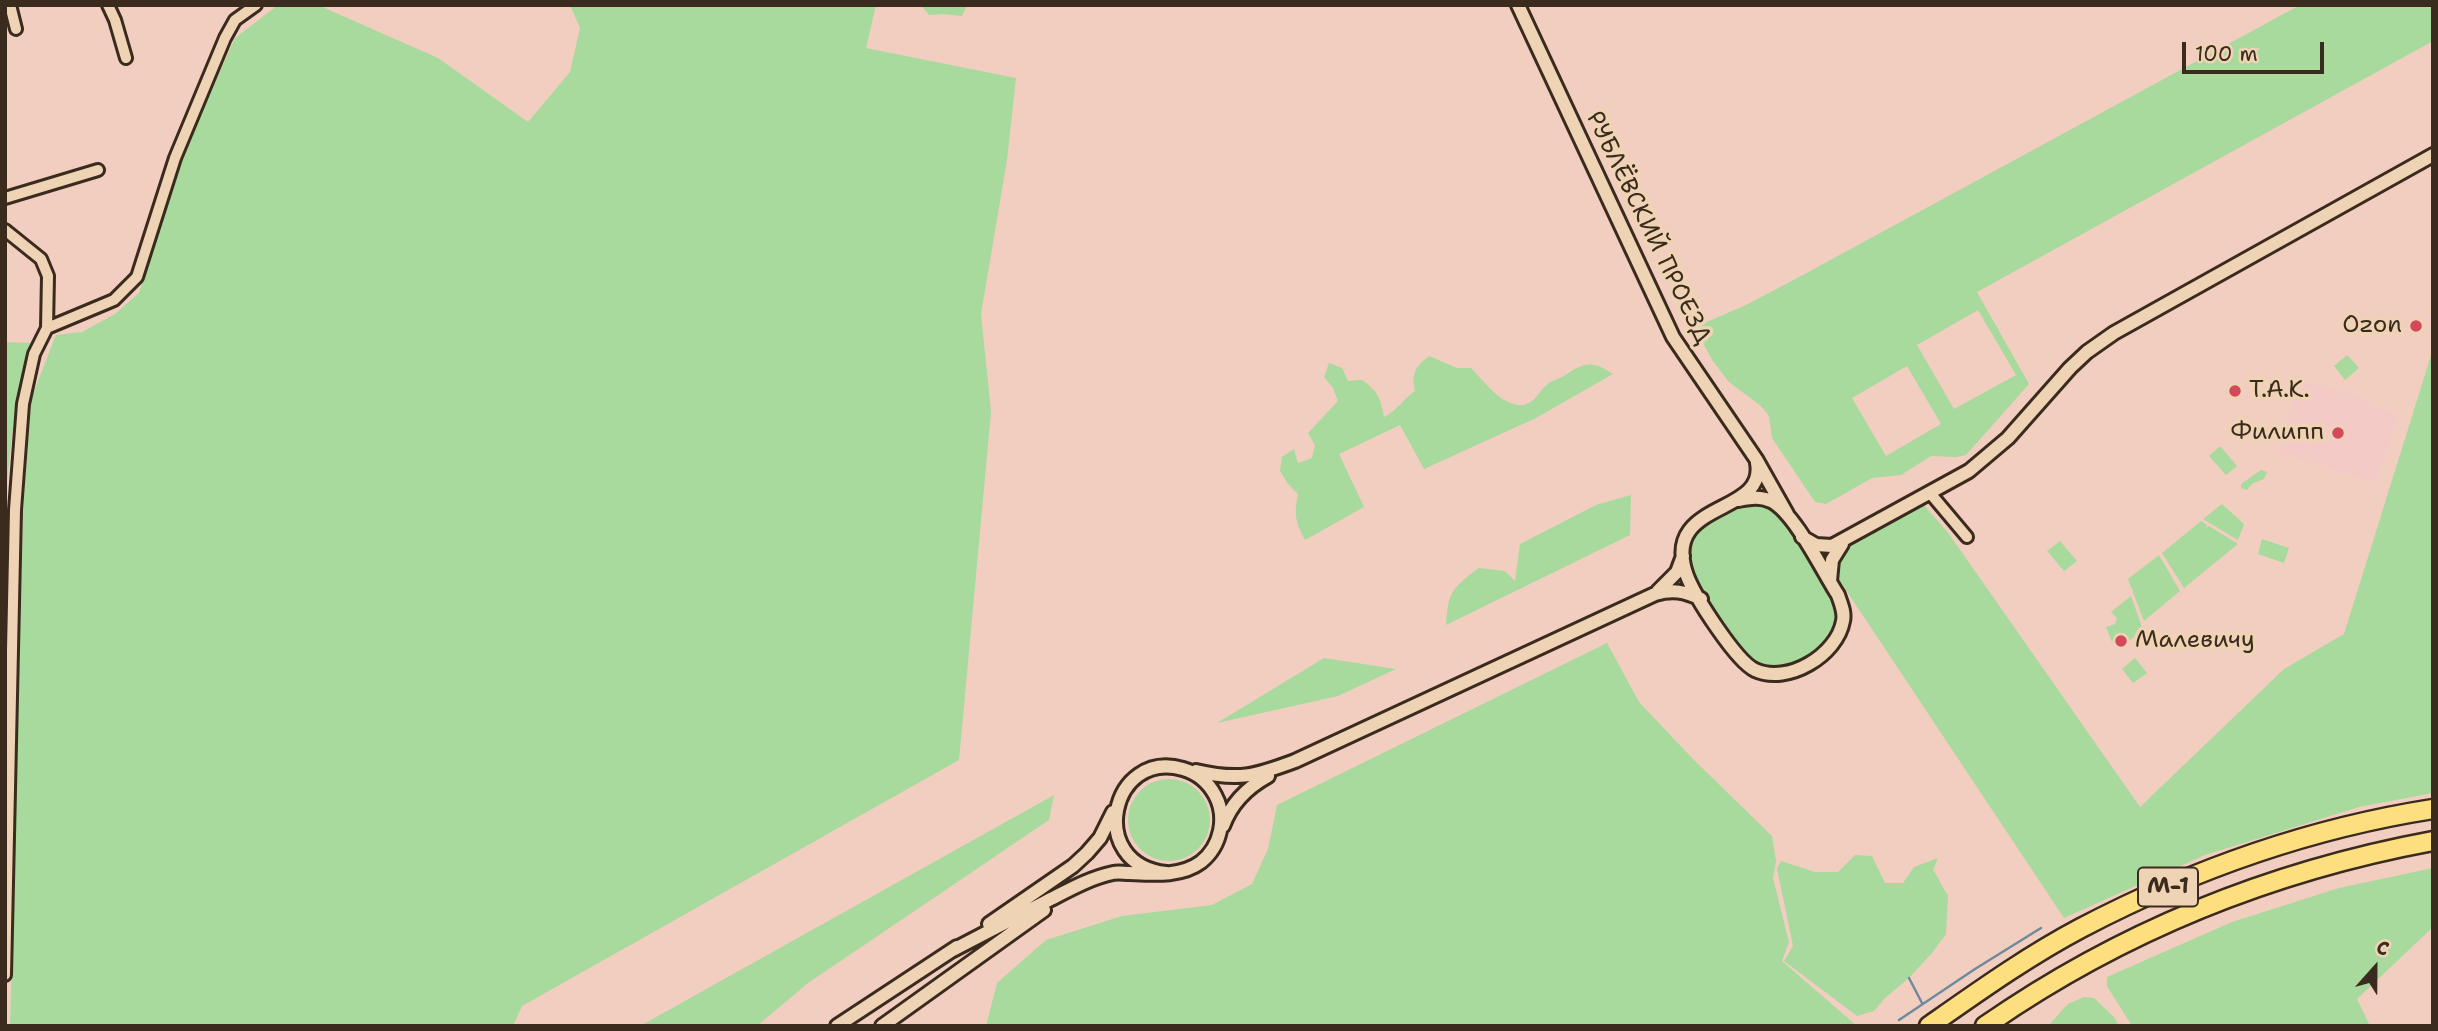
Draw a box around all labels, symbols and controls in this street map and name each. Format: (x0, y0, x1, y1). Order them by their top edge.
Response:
scale bar (2186, 28, 2328, 72)
text: 100 m (2195, 40, 2258, 68)
street label: РУБЛЁВСКИЙ ПРОЕЗД (1579, 107, 1717, 349)
place label: Ozon (2342, 312, 2402, 340)
marker: Ozon (2408, 318, 2424, 334)
place label: Т.А.К. (2249, 377, 2310, 405)
marker: Т.А.К. (2227, 383, 2243, 399)
place label: Филипп (2231, 419, 2324, 447)
marker: Филипп (2330, 425, 2346, 441)
place label: Малевичу (2135, 627, 2255, 655)
marker: Малевичу (2113, 633, 2129, 649)
road number: М-1 (2138, 867, 2198, 906)
north arrow (2340, 933, 2410, 1003)
text: С (2373, 934, 2393, 962)

